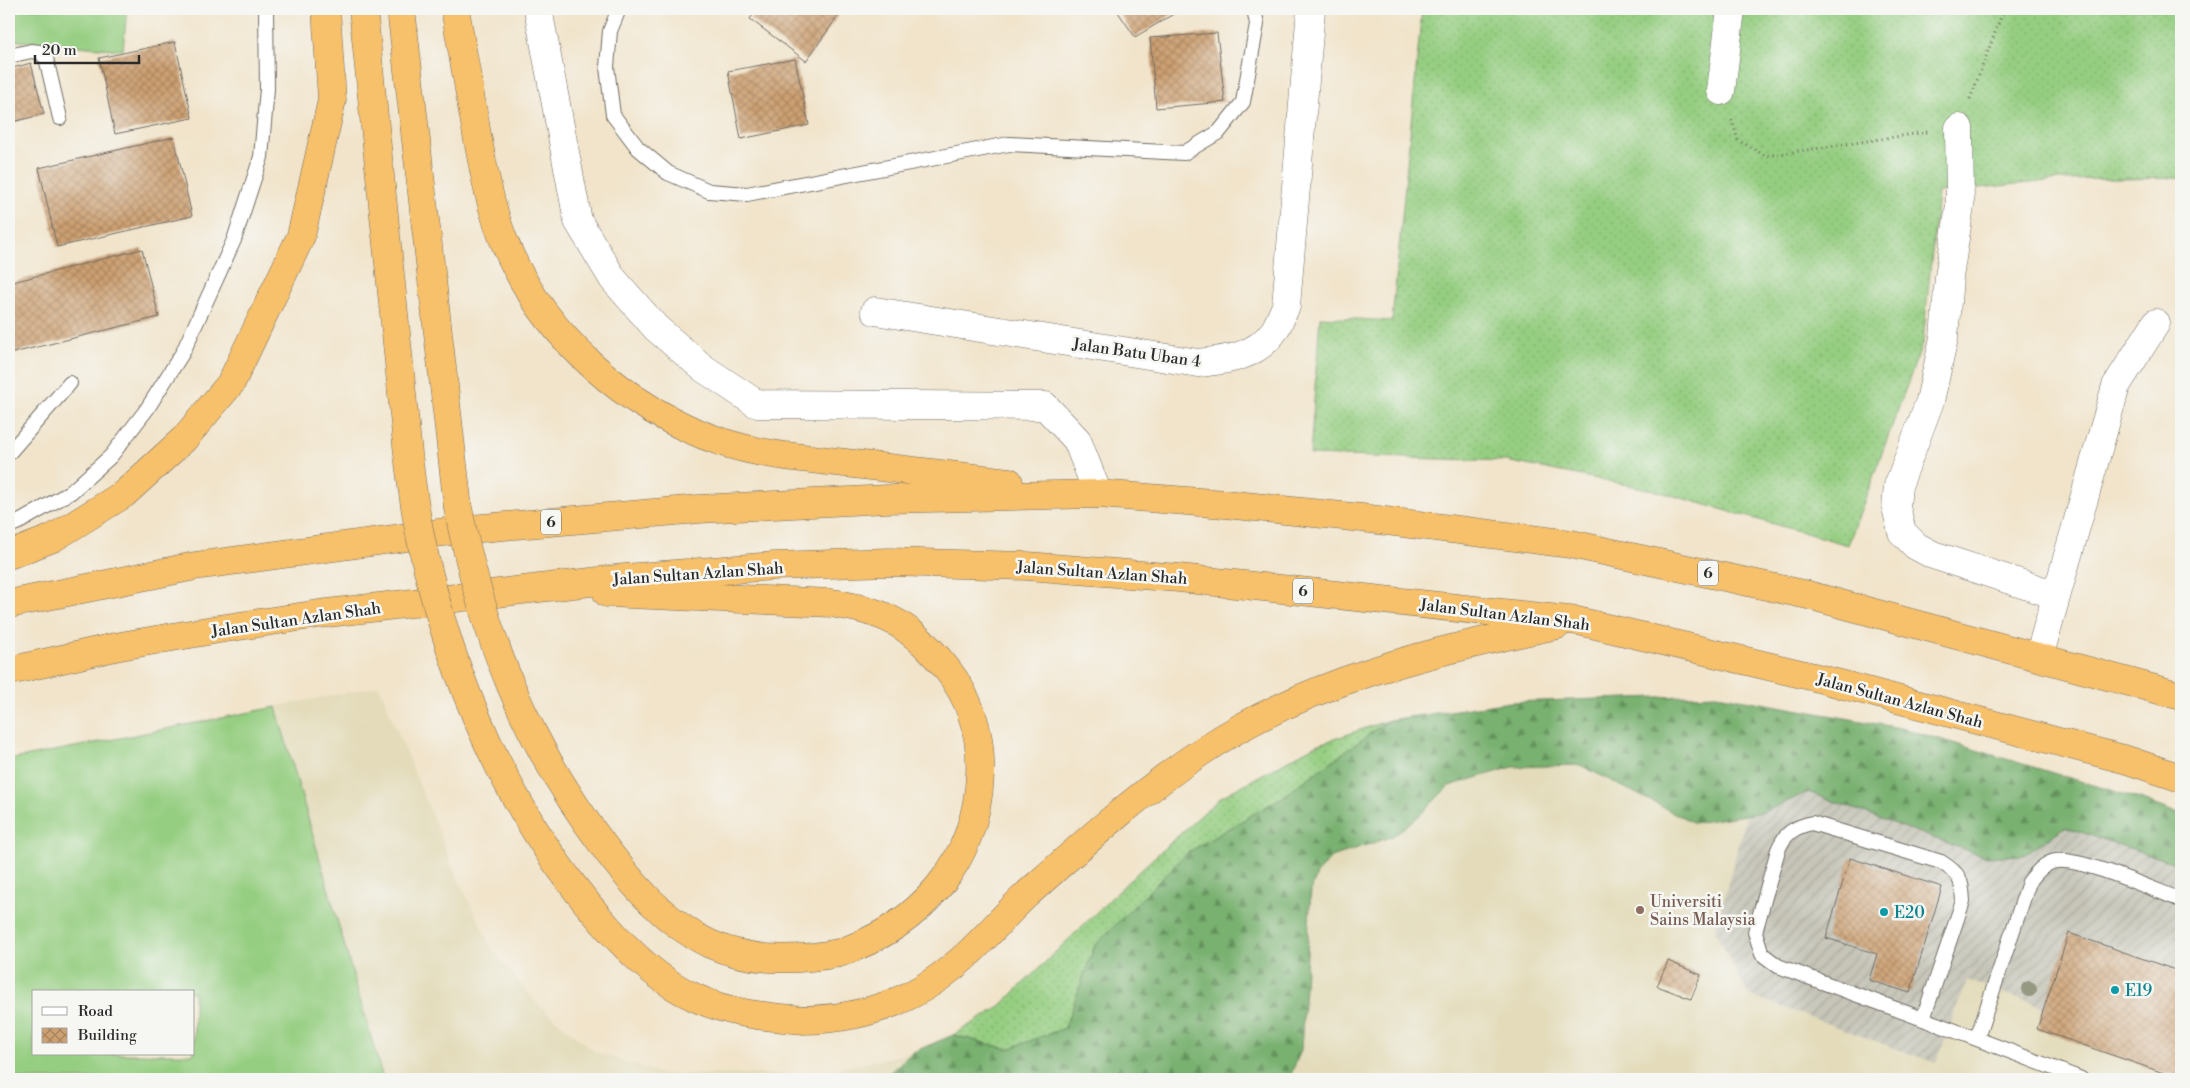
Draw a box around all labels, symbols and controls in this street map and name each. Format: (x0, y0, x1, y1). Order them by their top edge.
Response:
scale bar (35, 32, 139, 64)
text: 20 m (42, 41, 77, 60)
street label: Jalan Batu Uban 4 (1070, 334, 1203, 372)
road number: 6 (541, 510, 561, 534)
street label: Jalan Sultan Azlan Shah (1015, 557, 1188, 589)
street label: Jalan Sultan Azlan Shah (611, 558, 785, 590)
road number: 6 (1698, 560, 1718, 586)
road number: 6 (1293, 578, 1313, 604)
street label: Jalan Sultan Azlan Shah (1418, 595, 1591, 635)
street label: Jalan Sultan Azlan Shah (209, 598, 383, 642)
street label: Jalan Sultan Azlan Shah (1814, 669, 1985, 733)
place label: Universiti Sains Malaysia (1650, 892, 1756, 930)
place label: E20 (1894, 903, 1925, 923)
marker: Universiti Sains Malaysia (1634, 904, 1646, 916)
marker: E20 (1878, 906, 1890, 918)
place label: E19 (2125, 981, 2152, 1001)
marker: E19 (2109, 984, 2121, 996)
legend (32, 990, 195, 1056)
text: Road (78, 1002, 113, 1021)
text: Building (77, 1026, 137, 1045)

